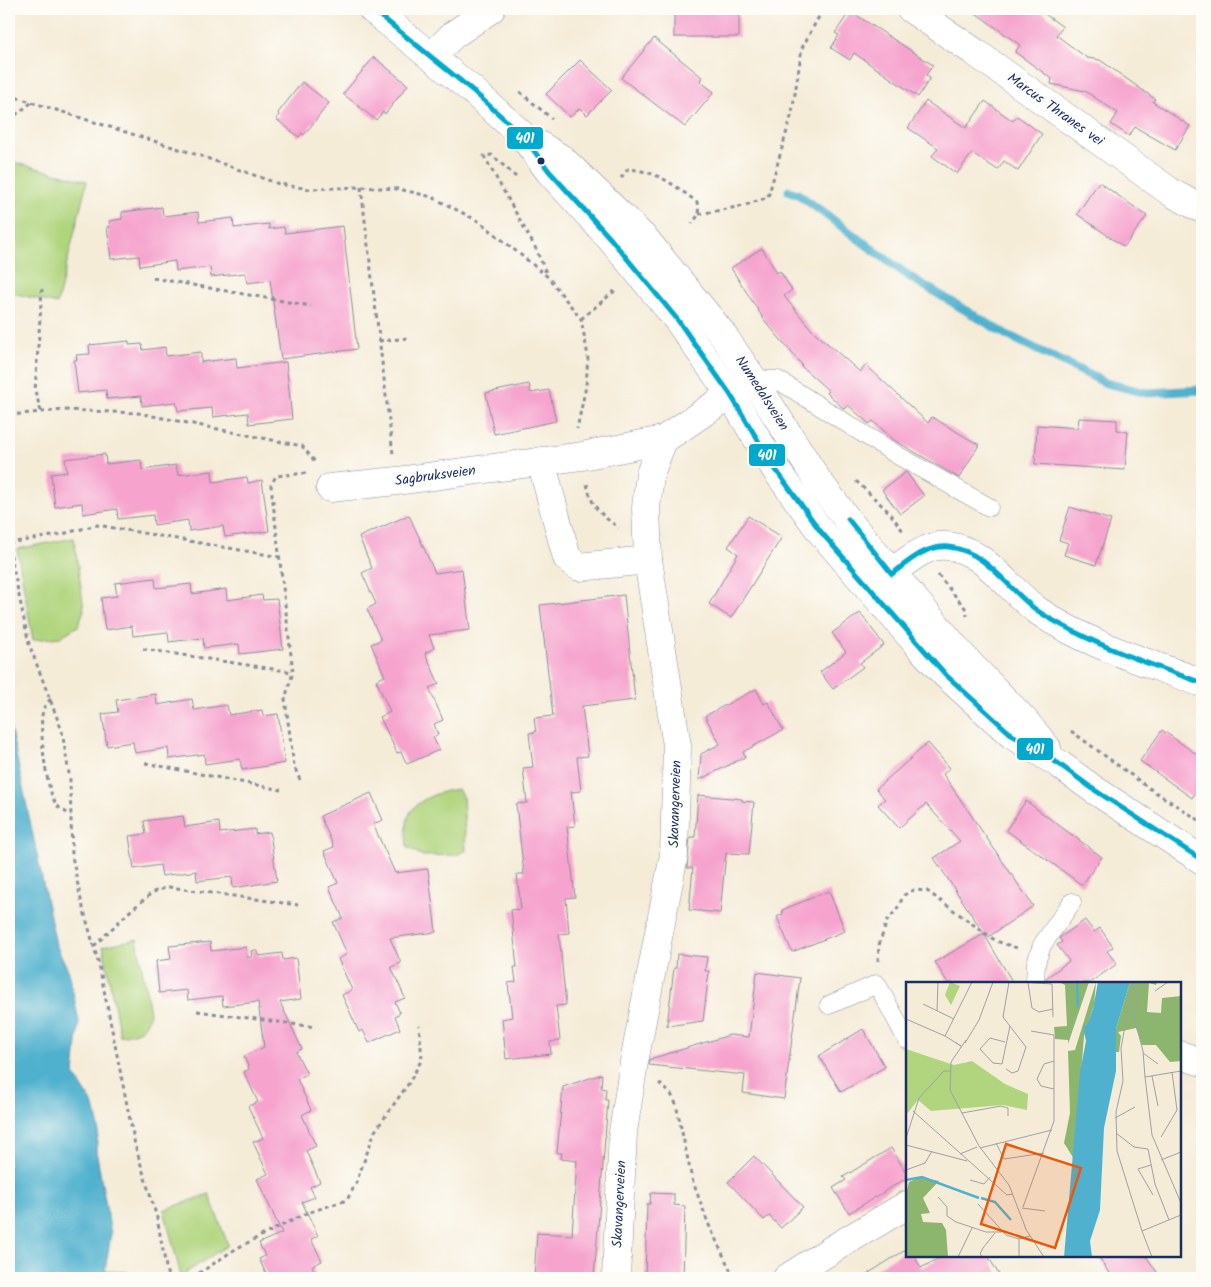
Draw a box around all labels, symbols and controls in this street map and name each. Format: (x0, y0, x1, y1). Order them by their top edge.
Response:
street label: Marcus Thranes vei (1003, 68, 1109, 152)
line badge: 401 (506, 126, 544, 150)
text: 401 (515, 128, 535, 150)
unlabelled marker (536, 156, 546, 166)
street label: Numedalsveien (729, 351, 794, 435)
line badge: 401 (748, 443, 786, 467)
text: 401 (757, 445, 777, 467)
street label: Sagbruksveien (394, 459, 477, 492)
line badge: 401 (1016, 737, 1054, 761)
text: 401 (1025, 739, 1045, 761)
street label: Skavangerveien (663, 760, 688, 848)
inset map (906, 982, 1181, 1257)
street label: Skavangerveien (606, 1160, 633, 1248)

